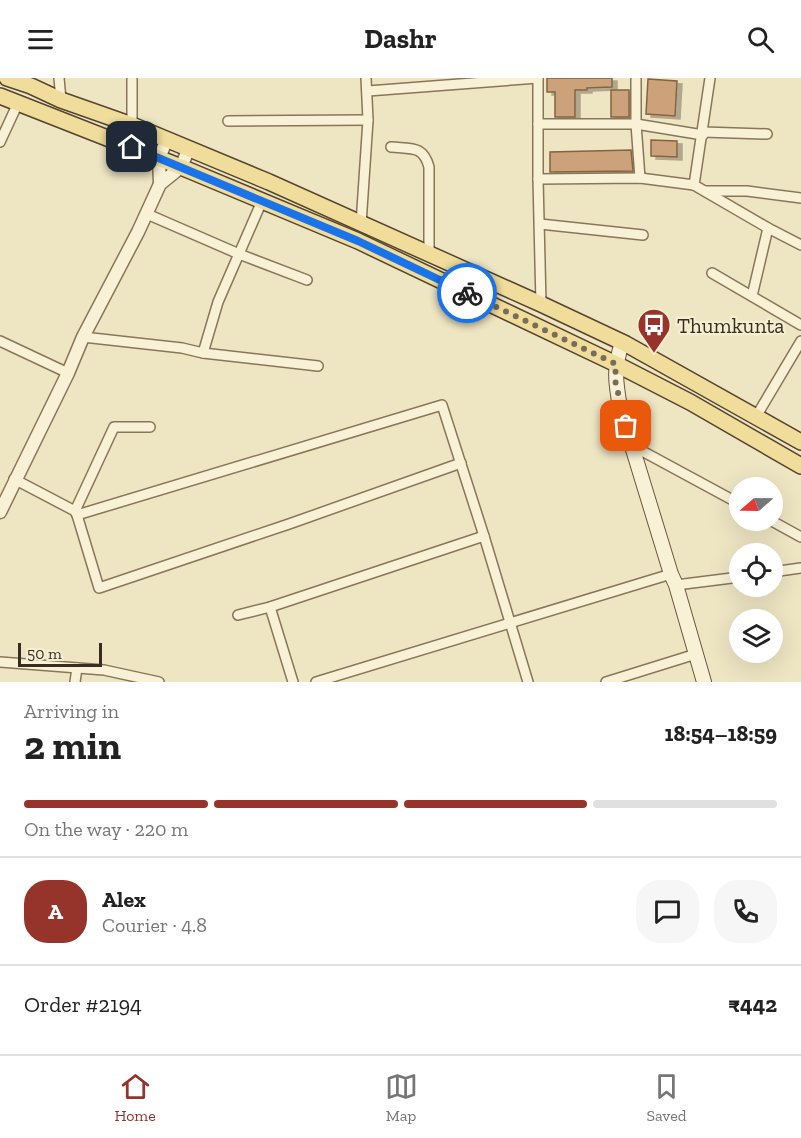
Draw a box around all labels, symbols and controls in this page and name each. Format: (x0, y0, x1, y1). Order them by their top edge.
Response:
icon: menu (24, 23, 57, 56)
text: Dashr (364, 23, 437, 55)
icon: search (744, 23, 777, 56)
pin (106, 121, 157, 172)
icon: home (115, 130, 148, 163)
courier (437, 263, 497, 323)
icon: bike (451, 277, 484, 310)
bus stop icon: Thumkunta (636, 307, 672, 354)
place label: Thumkunta (677, 313, 784, 338)
pin (600, 400, 651, 451)
icon: bag (609, 409, 642, 442)
north arrow (729, 477, 783, 531)
map controls (729, 477, 783, 663)
button: locate (729, 543, 783, 597)
button: layers (729, 609, 783, 663)
scale bar (18, 640, 102, 668)
text: 50 m (27, 644, 62, 663)
text: Arriving in (24, 699, 119, 723)
text: 18:54–18:59 (665, 720, 777, 747)
text: 2 min (24, 722, 121, 769)
text: On the way · 220 m (24, 817, 188, 841)
button: chat (636, 880, 699, 943)
button: phone (714, 880, 777, 943)
text: Alex (102, 886, 146, 913)
text: A (48, 898, 63, 925)
text: Courier · 4.8 (102, 913, 207, 937)
text: Order #2194 (24, 991, 142, 1018)
text: ₹442 (728, 991, 777, 1018)
tab: Home (114, 1070, 156, 1125)
tab: Map (385, 1070, 418, 1125)
tab: Saved (646, 1070, 687, 1125)

